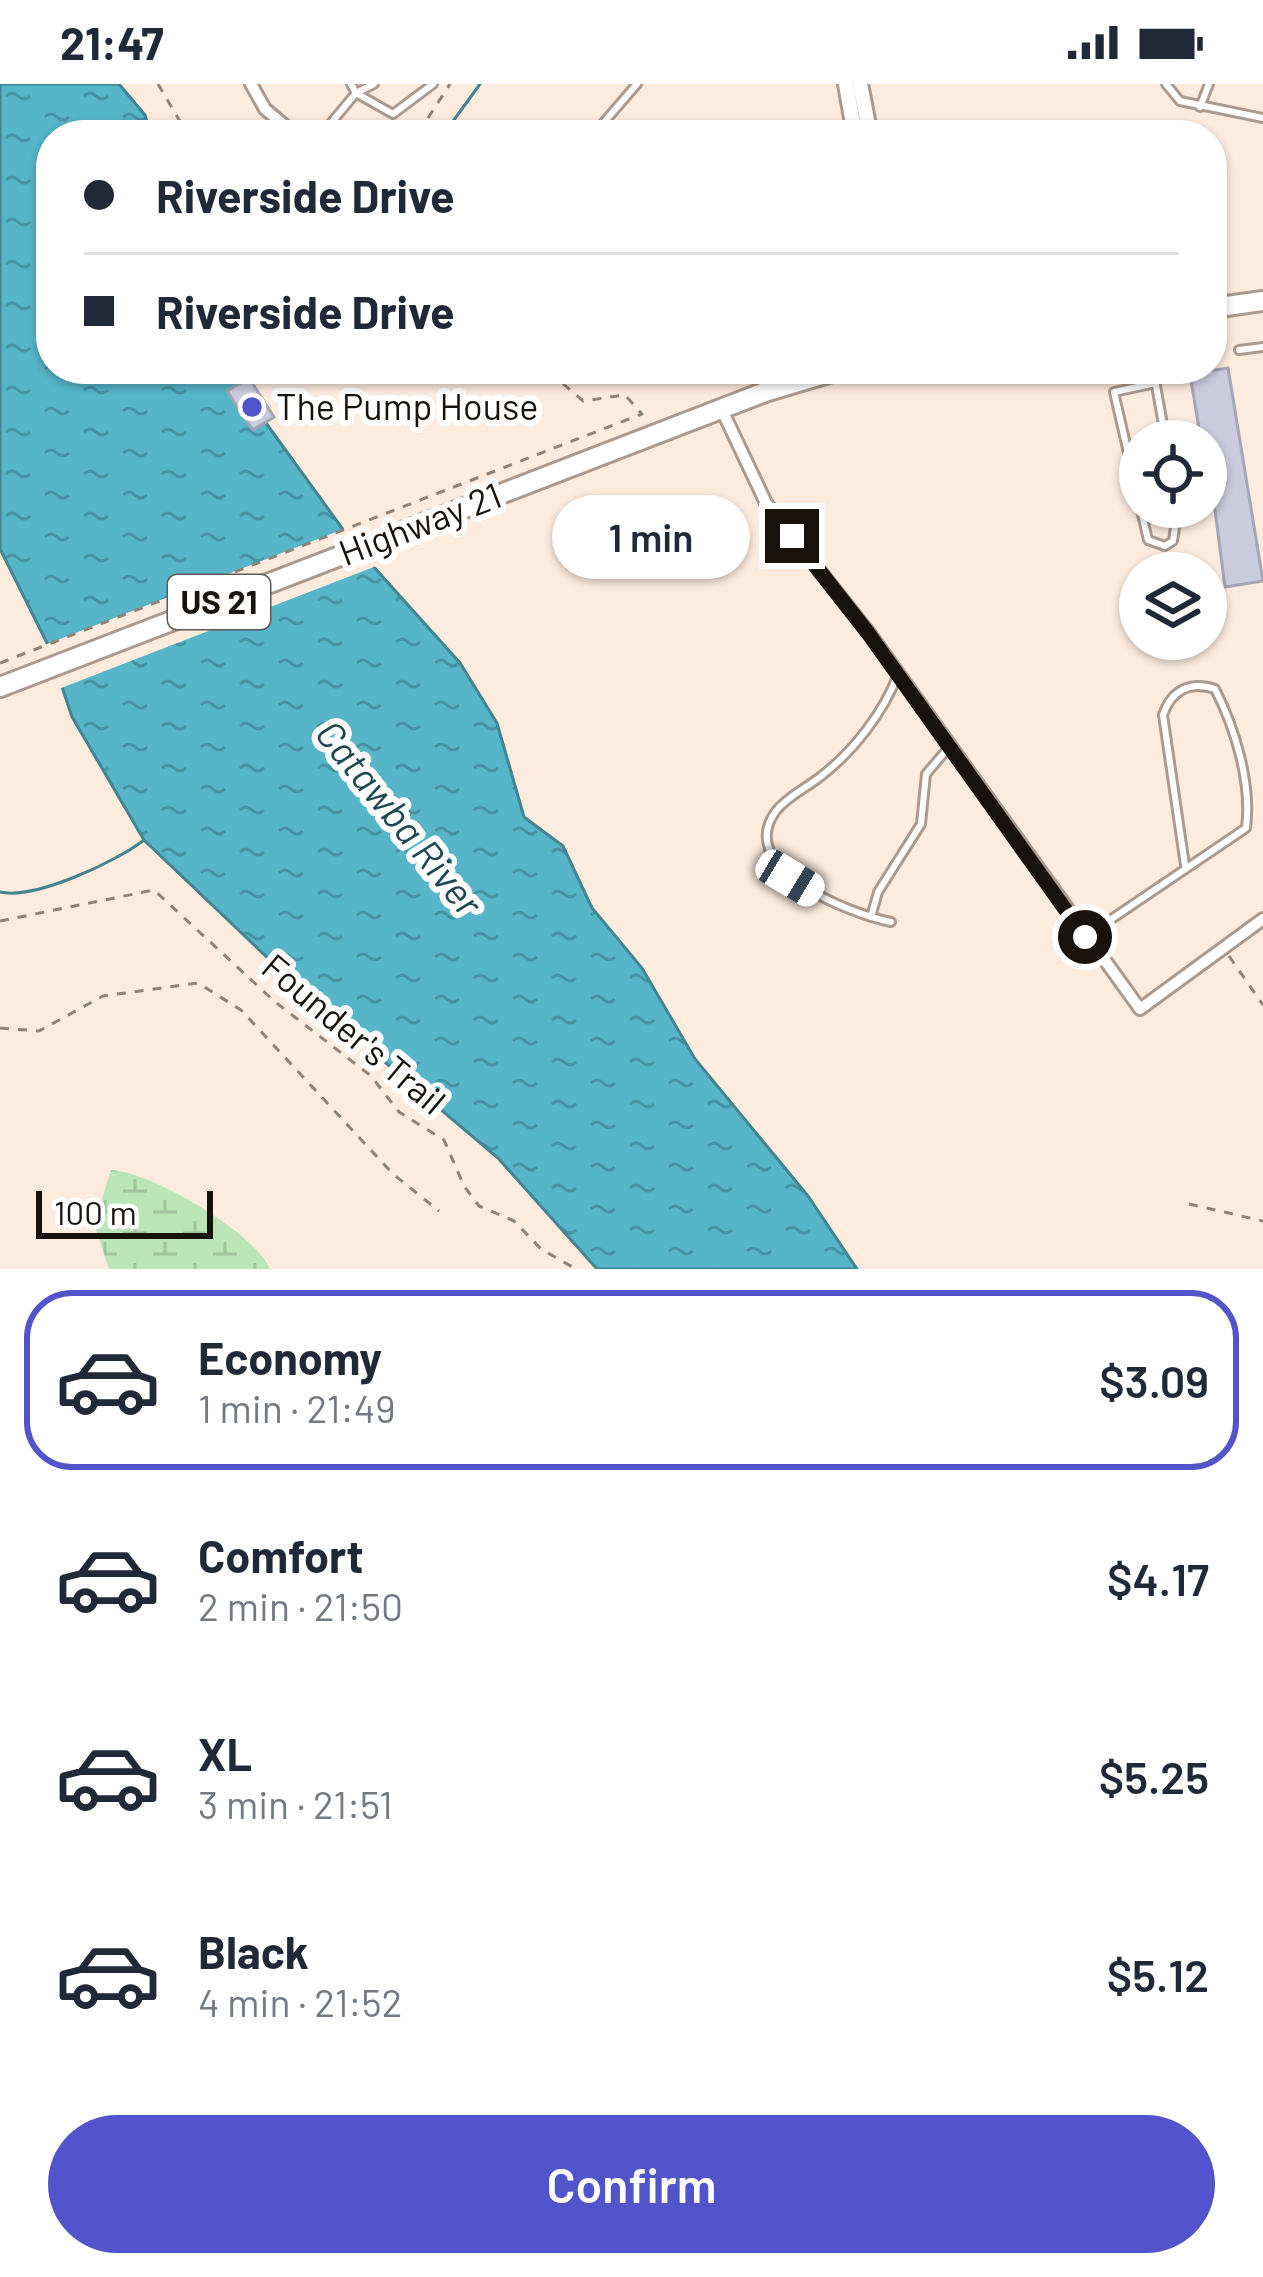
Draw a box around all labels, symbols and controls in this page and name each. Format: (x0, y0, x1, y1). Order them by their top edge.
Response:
text: 21:47 (60, 15, 164, 69)
text: Riverside Drive (156, 168, 455, 222)
text: Riverside Drive (156, 284, 455, 338)
place label: The Pump House (276, 384, 538, 427)
marker: The Pump House (239, 394, 265, 420)
map controls (1119, 420, 1227, 660)
button: locate (1119, 420, 1227, 528)
street label: Highway 21 (332, 472, 507, 573)
callout: 1 min (552, 494, 750, 578)
route end (765, 509, 819, 563)
text: 1 min (608, 513, 694, 560)
button: layers (1119, 552, 1227, 660)
road number: US 21 (168, 575, 270, 629)
water label: Catawba River (307, 710, 494, 925)
car (750, 844, 830, 912)
route start (1058, 910, 1112, 964)
street label: Founder's Trail (255, 944, 455, 1122)
scale bar (36, 1185, 213, 1238)
text: 100 m (54, 1192, 137, 1232)
icon: car (54, 1326, 162, 1434)
text: Economy (198, 1330, 382, 1384)
text: $3.09 (1099, 1353, 1209, 1407)
text: 1 min · 21:49 (198, 1384, 396, 1431)
icon: car (54, 1524, 162, 1632)
text: Comfort (198, 1528, 364, 1582)
text: $4.17 (1107, 1551, 1209, 1605)
text: 2 min · 21:50 (198, 1582, 403, 1629)
icon: car (54, 1722, 162, 1830)
text: XL (198, 1726, 252, 1780)
text: $5.25 (1099, 1749, 1209, 1803)
text: 3 min · 21:51 (198, 1780, 393, 1827)
icon: car (54, 1920, 162, 2028)
text: Black (198, 1924, 309, 1978)
text: $5.12 (1107, 1947, 1209, 2001)
text: 4 min · 21:52 (198, 1978, 402, 2025)
button: Confirm (48, 2115, 1215, 2253)

